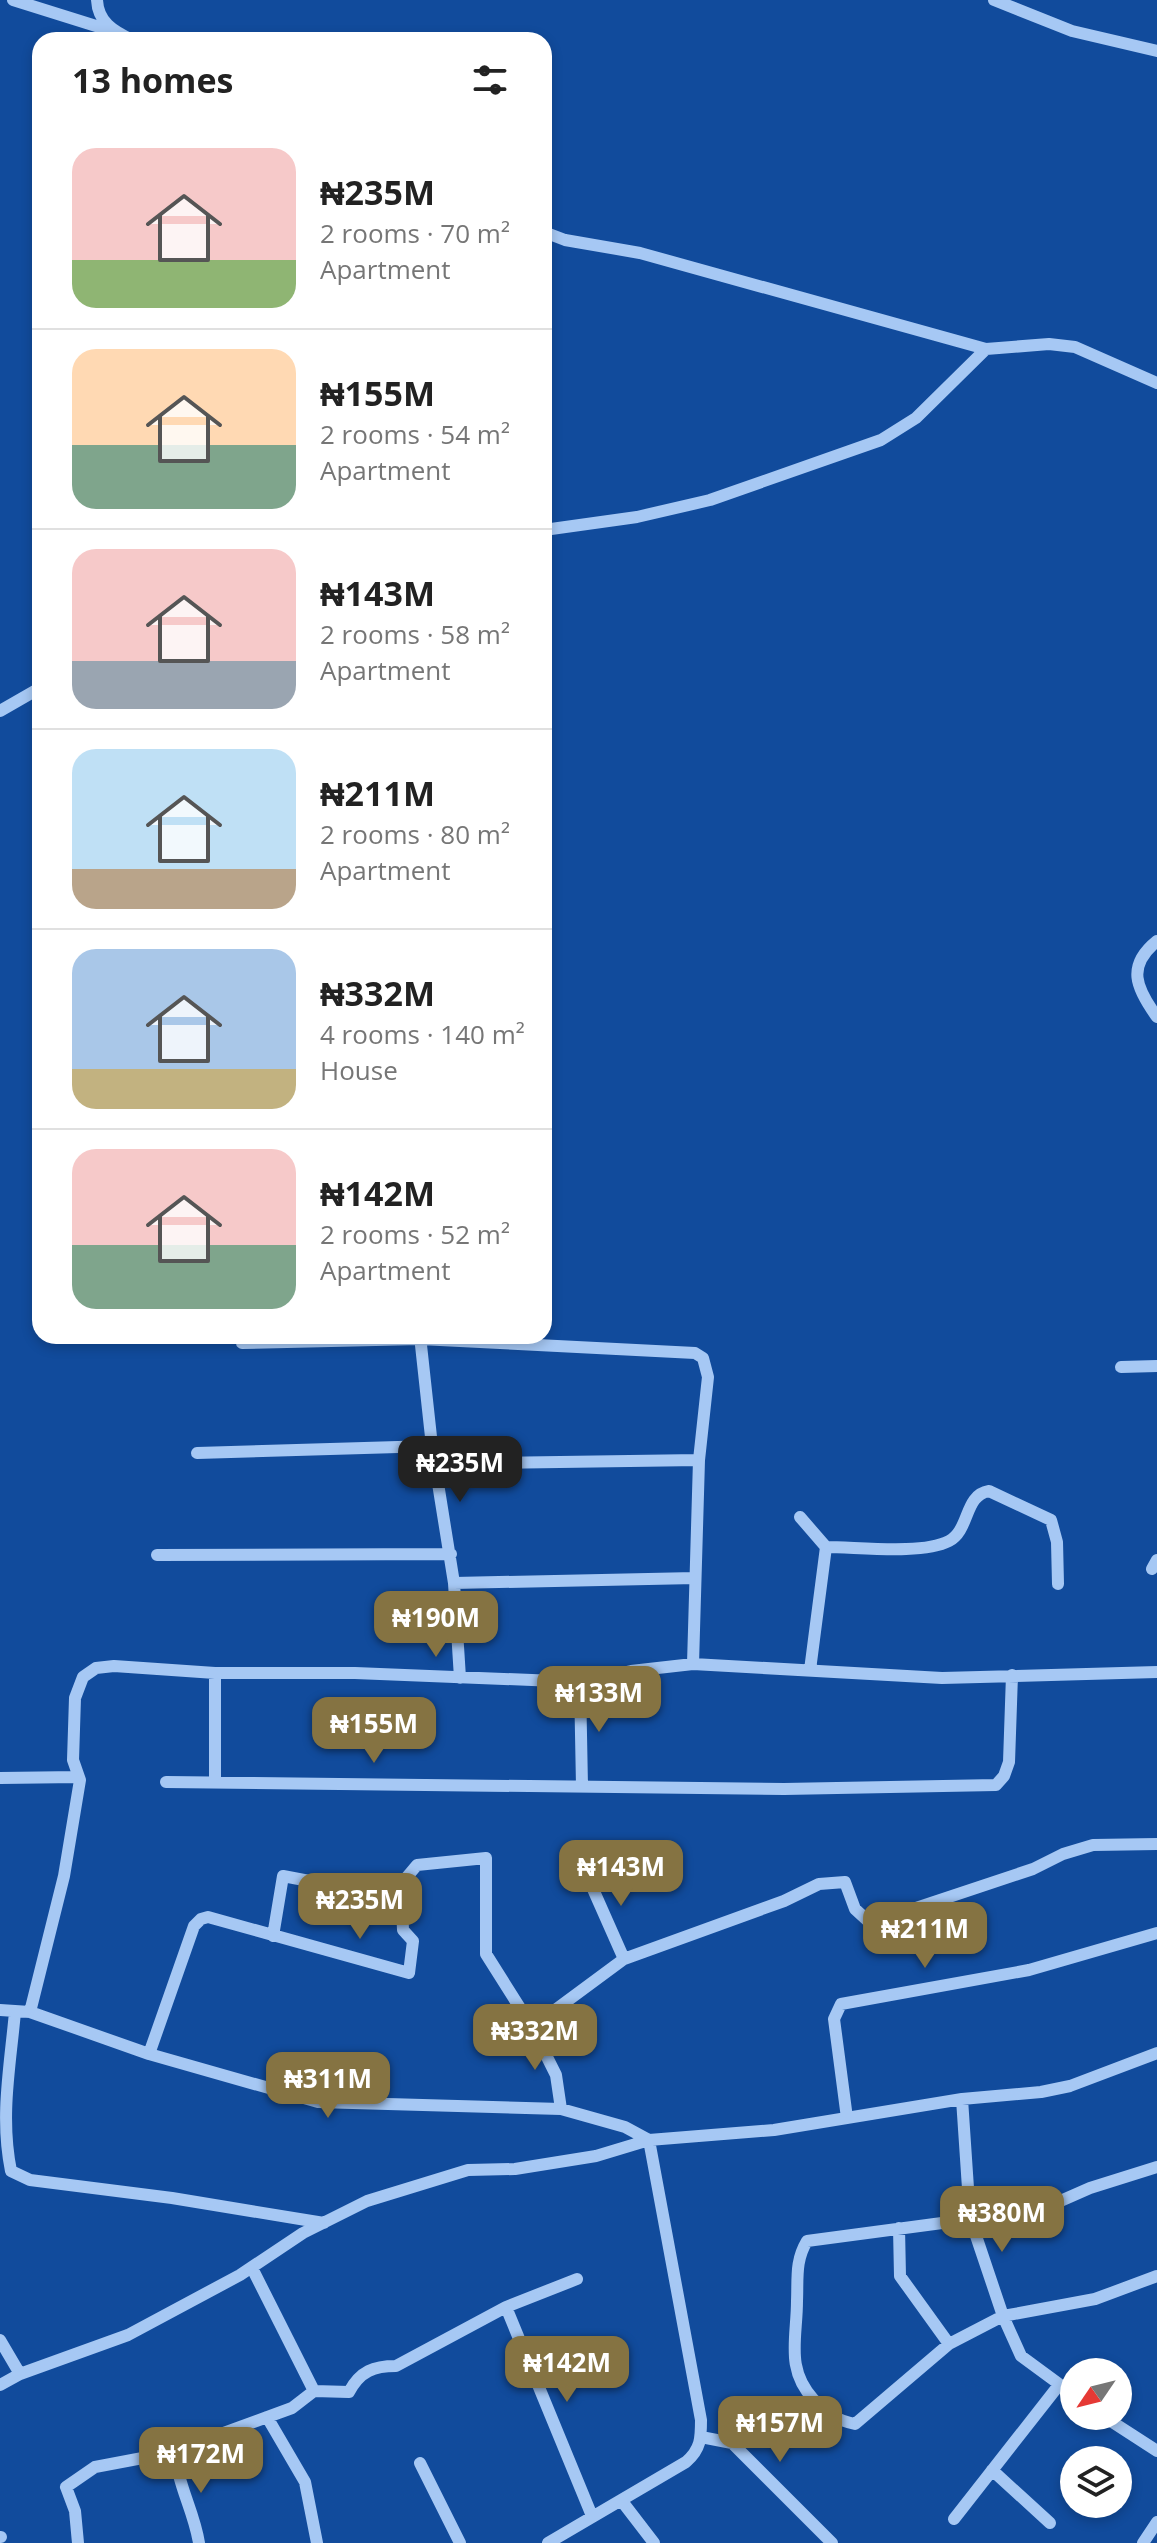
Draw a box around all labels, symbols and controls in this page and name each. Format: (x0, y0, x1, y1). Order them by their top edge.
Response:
text: 13 homes (72, 57, 233, 103)
icon: filters (468, 58, 512, 102)
text: ₦235M (320, 169, 435, 215)
icon: home (136, 180, 232, 276)
text: 2 rooms · 70 m² (320, 215, 510, 251)
text: Apartment (320, 251, 451, 287)
text: ₦155M (320, 370, 435, 416)
icon: home (136, 381, 232, 477)
text: 2 rooms · 54 m² (320, 416, 510, 452)
text: Apartment (320, 452, 451, 488)
text: ₦143M (320, 570, 435, 616)
icon: home (136, 581, 232, 677)
text: 2 rooms · 58 m² (320, 616, 510, 652)
text: Apartment (320, 652, 451, 688)
text: ₦211M (320, 770, 435, 816)
icon: home (136, 781, 232, 877)
text: 2 rooms · 80 m² (320, 816, 510, 852)
text: Apartment (320, 852, 451, 888)
text: ₦332M (320, 970, 435, 1016)
icon: home (136, 981, 232, 1077)
text: 4 rooms · 140 m² (320, 1016, 525, 1052)
text: House (320, 1052, 398, 1088)
text: ₦142M (320, 1170, 435, 1216)
icon: home (136, 1181, 232, 1277)
text: 2 rooms · 52 m² (320, 1216, 510, 1252)
text: Apartment (320, 1252, 451, 1288)
pin: ₦235M (404, 1436, 516, 1504)
text: ₦235M (416, 1444, 504, 1480)
pin: ₦190M (380, 1591, 492, 1659)
text: ₦190M (392, 1599, 480, 1635)
pin: ₦133M (543, 1666, 655, 1734)
text: ₦133M (555, 1674, 643, 1710)
pin: ₦155M (318, 1697, 430, 1765)
text: ₦155M (330, 1705, 418, 1741)
pin: ₦143M (565, 1840, 677, 1908)
text: ₦143M (577, 1848, 665, 1884)
pin: ₦235M (304, 1873, 416, 1941)
text: ₦235M (316, 1881, 404, 1917)
pin: ₦211M (869, 1902, 981, 1970)
text: ₦211M (881, 1910, 969, 1946)
pin: ₦332M (479, 2004, 591, 2072)
text: ₦332M (491, 2012, 579, 2048)
pin: ₦311M (272, 2052, 384, 2120)
text: ₦311M (284, 2060, 372, 2096)
pin: ₦380M (946, 2186, 1058, 2254)
text: ₦380M (958, 2194, 1046, 2230)
pin: ₦142M (511, 2336, 623, 2404)
text: ₦142M (523, 2344, 611, 2380)
north arrow (1060, 2358, 1132, 2430)
map controls (1060, 2358, 1132, 2518)
pin: ₦157M (724, 2396, 836, 2464)
text: ₦157M (736, 2404, 824, 2440)
pin: ₦172M (145, 2427, 257, 2495)
text: ₦172M (157, 2435, 245, 2471)
button: layers (1060, 2446, 1132, 2518)

